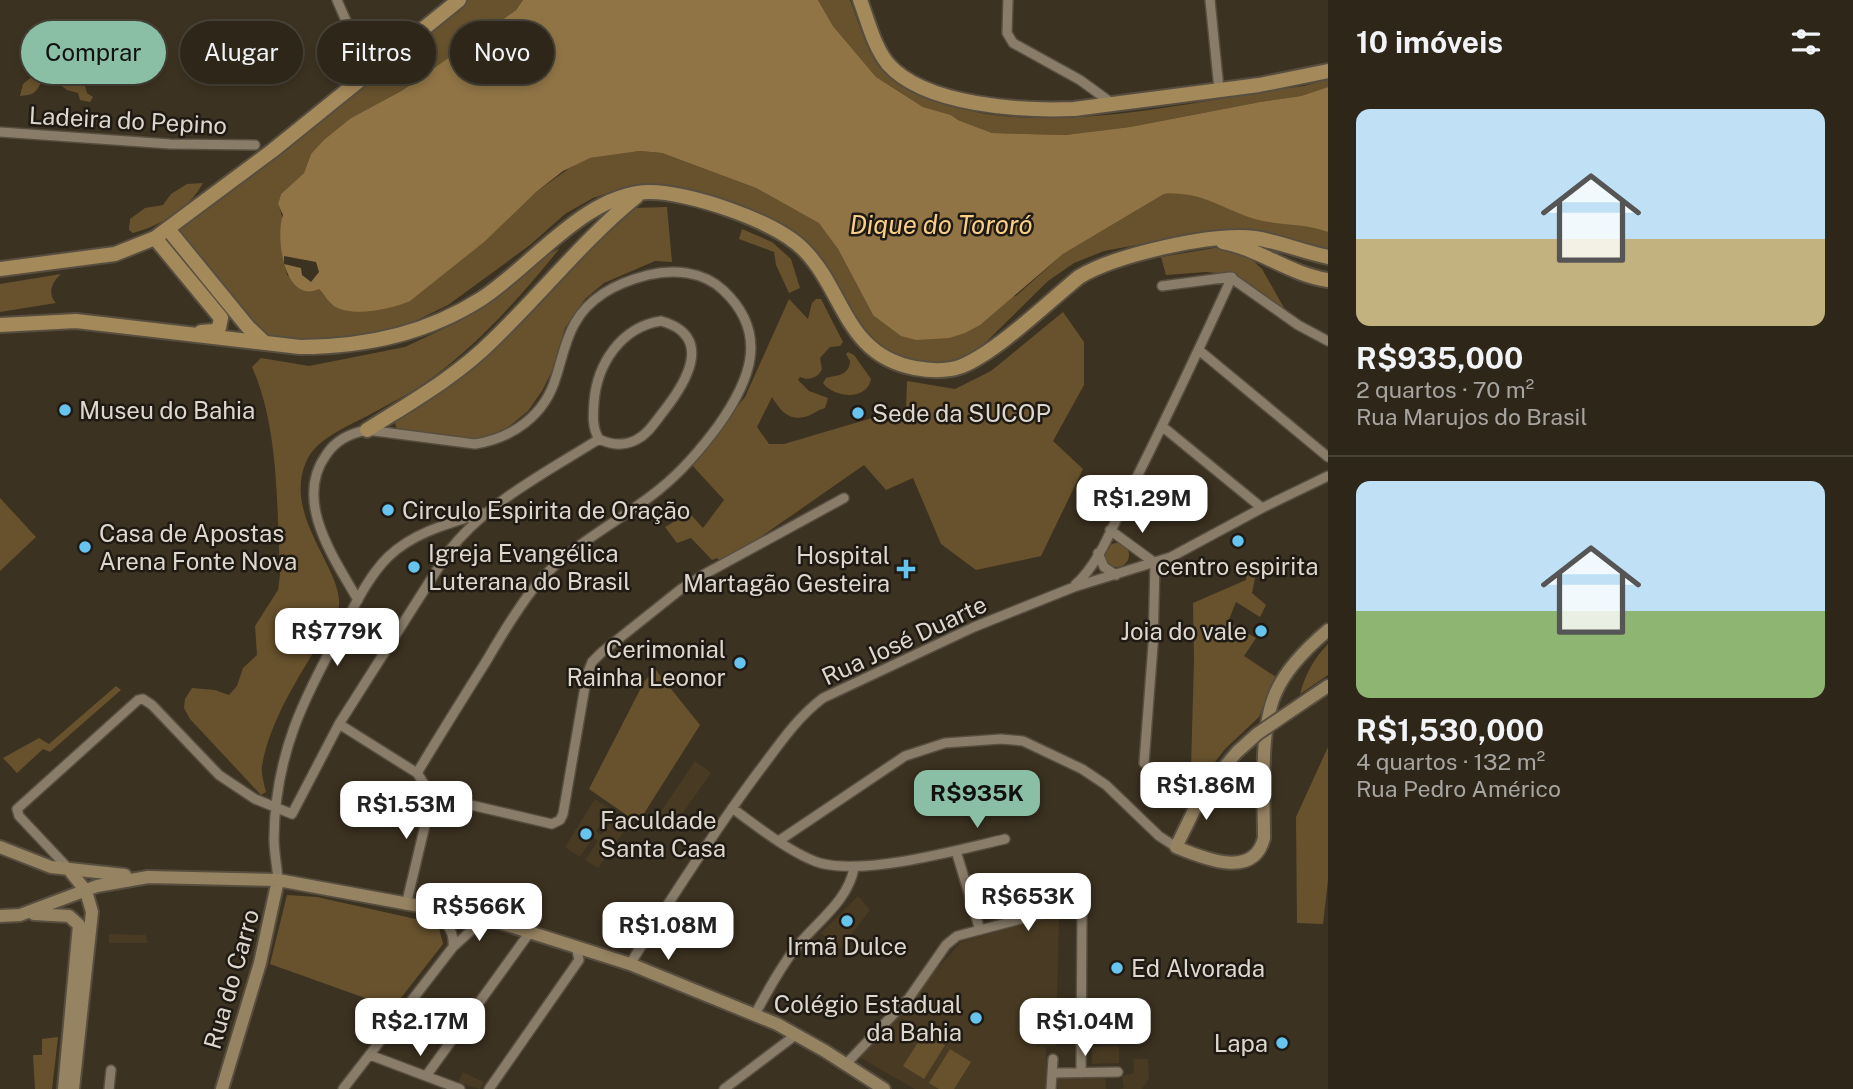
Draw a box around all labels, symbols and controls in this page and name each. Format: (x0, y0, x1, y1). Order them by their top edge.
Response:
chip: Comprar (21, 21, 166, 84)
chip: Alugar (180, 21, 303, 84)
chip: Filtros (317, 21, 436, 84)
chip: Novo (450, 21, 554, 84)
icon: filters (1787, 23, 1825, 61)
text: 10 imóveis (1356, 24, 1503, 60)
street label: Ladeira do Pepino (28, 101, 228, 139)
icon: home (1528, 155, 1654, 281)
water label: Dique do Tororó (849, 209, 1033, 240)
text: R$935,000 (1356, 340, 1523, 376)
text: 2 quartos · 70 m² (1356, 376, 1534, 403)
place label: Museu do Bahia (79, 396, 255, 424)
place label: Sede da SUCOP (872, 399, 1051, 427)
marker: Museu do Bahia (57, 402, 73, 418)
text: Rua Marujos do Brasil (1356, 403, 1587, 430)
marker: Sede da SUCOP (850, 405, 866, 421)
pin: R$1.29M (1077, 476, 1207, 535)
text: R$1.29M (1092, 484, 1192, 511)
place label: Circulo Espirita de Oração (402, 496, 690, 524)
marker: Circulo Espirita de Oração (380, 502, 396, 518)
place label: Casa de Apostas Arena Fonte Nova (99, 519, 297, 575)
icon: home (1528, 527, 1654, 653)
marker: centro espirita (1230, 533, 1246, 549)
marker: Casa de Apostas Arena Fonte Nova (77, 539, 93, 555)
place label: Igreja Evangélica Luterana do Brasil (428, 539, 631, 595)
place label: Hospital Martagão Gesteira (683, 541, 890, 597)
place label: centro espirita (1157, 552, 1319, 580)
marker: Igreja Evangélica Luterana do Brasil (406, 559, 422, 575)
marker: Hospital Martagão Gesteira (896, 559, 916, 579)
street label: Rua José Duarte (817, 590, 991, 690)
pin: R$779K (280, 608, 394, 668)
text: R$779K (291, 617, 383, 644)
place label: Joia do vale (1121, 617, 1247, 645)
marker: Joia do vale (1253, 623, 1269, 639)
place label: Cerimonial Rainha Leonor (567, 635, 726, 691)
marker: Cerimonial Rainha Leonor (732, 655, 748, 671)
text: R$1,530,000 (1356, 712, 1544, 748)
text: 4 quartos · 132 m² (1356, 748, 1545, 775)
pin: R$1.86M (1141, 762, 1271, 822)
pin: R$935K (920, 770, 1034, 830)
text: R$1.86M (1156, 771, 1256, 798)
text: Rua Pedro Américo (1356, 775, 1561, 802)
text: R$935K (930, 779, 1024, 806)
pin: R$1.53M (341, 782, 471, 841)
text: R$1.53M (356, 790, 456, 817)
place label: Faculdade Santa Casa (600, 806, 726, 862)
marker: Faculdade Santa Casa (578, 826, 594, 842)
pin: R$653K (971, 874, 1085, 933)
text: R$653K (981, 882, 1075, 909)
pin: R$566K (422, 884, 536, 943)
text: R$566K (432, 892, 526, 919)
pin: R$1.08M (603, 902, 733, 962)
street label: Rua do Carro (198, 906, 264, 1052)
text: R$1.08M (619, 911, 718, 938)
marker: Irmã Dulce (839, 913, 855, 929)
place label: Irmã Dulce (787, 932, 907, 960)
place label: Ed Alvorada (1131, 954, 1265, 982)
marker: Ed Alvorada (1109, 960, 1125, 976)
place label: Colégio Estadual da Bahia (774, 990, 962, 1046)
pin: R$2.17M (355, 998, 485, 1058)
pin: R$1.04M (1020, 998, 1150, 1058)
text: R$2.17M (371, 1007, 469, 1034)
text: R$1.04M (1036, 1007, 1134, 1034)
marker: Colégio Estadual da Bahia (968, 1010, 984, 1026)
place label: Lapa (1214, 1029, 1268, 1057)
marker: Lapa (1274, 1035, 1290, 1051)

